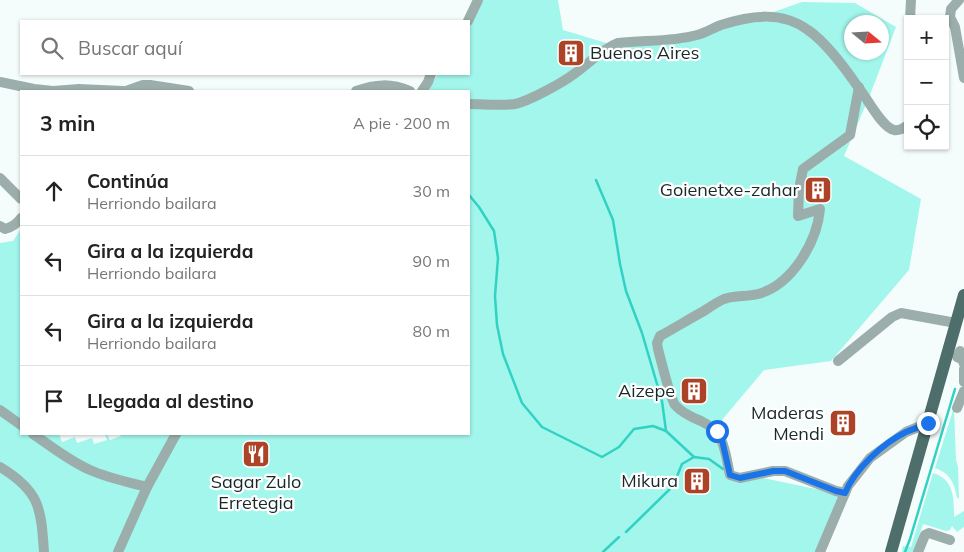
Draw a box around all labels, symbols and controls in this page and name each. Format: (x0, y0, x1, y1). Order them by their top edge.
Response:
north arrow (844, 15, 889, 60)
map controls (904, 15, 949, 150)
button: + (904, 15, 949, 60)
search box (20, 20, 470, 75)
icon: search (38, 34, 66, 62)
text: Buscar aquí (78, 36, 182, 60)
building icon: Buenos Aires (556, 38, 586, 68)
place label: Buenos Aires (590, 41, 700, 64)
button: − (904, 60, 949, 105)
button: locate (904, 105, 949, 150)
text: 3 min (40, 110, 95, 136)
text: A pie · 200 m (353, 113, 450, 133)
text: Continúa (87, 169, 169, 193)
building icon: Goienetxe-zahar (803, 175, 833, 205)
icon: ahead (40, 177, 68, 205)
place label: Goienetxe-zahar (660, 178, 799, 201)
text: 30 m (413, 181, 450, 201)
text: Herriondo bailara (87, 193, 217, 213)
text: Gira a la izquierda (87, 239, 253, 263)
icon: left (40, 247, 68, 275)
text: 90 m (413, 251, 450, 271)
text: Herriondo bailara (87, 263, 217, 283)
text: Gira a la izquierda (87, 309, 253, 333)
icon: left (40, 317, 68, 345)
text: 80 m (413, 321, 450, 341)
text: Herriondo bailara (87, 333, 217, 353)
building icon: Aizepe (679, 376, 709, 406)
place label: Aizepe (618, 379, 675, 402)
icon: arrive (40, 387, 68, 415)
text: Llegada al destino (87, 389, 254, 413)
place label: Maderas Mendi (751, 401, 824, 445)
building icon: Maderas Mendi (828, 408, 858, 438)
route end (917, 412, 940, 435)
route start (706, 420, 729, 443)
restaurant icon: Sagar Zulo Erretegia (241, 439, 271, 469)
building icon: Mikura (682, 466, 712, 496)
place label: Mikura (621, 469, 678, 492)
place label: Sagar Zulo Erretegia (211, 470, 301, 514)

